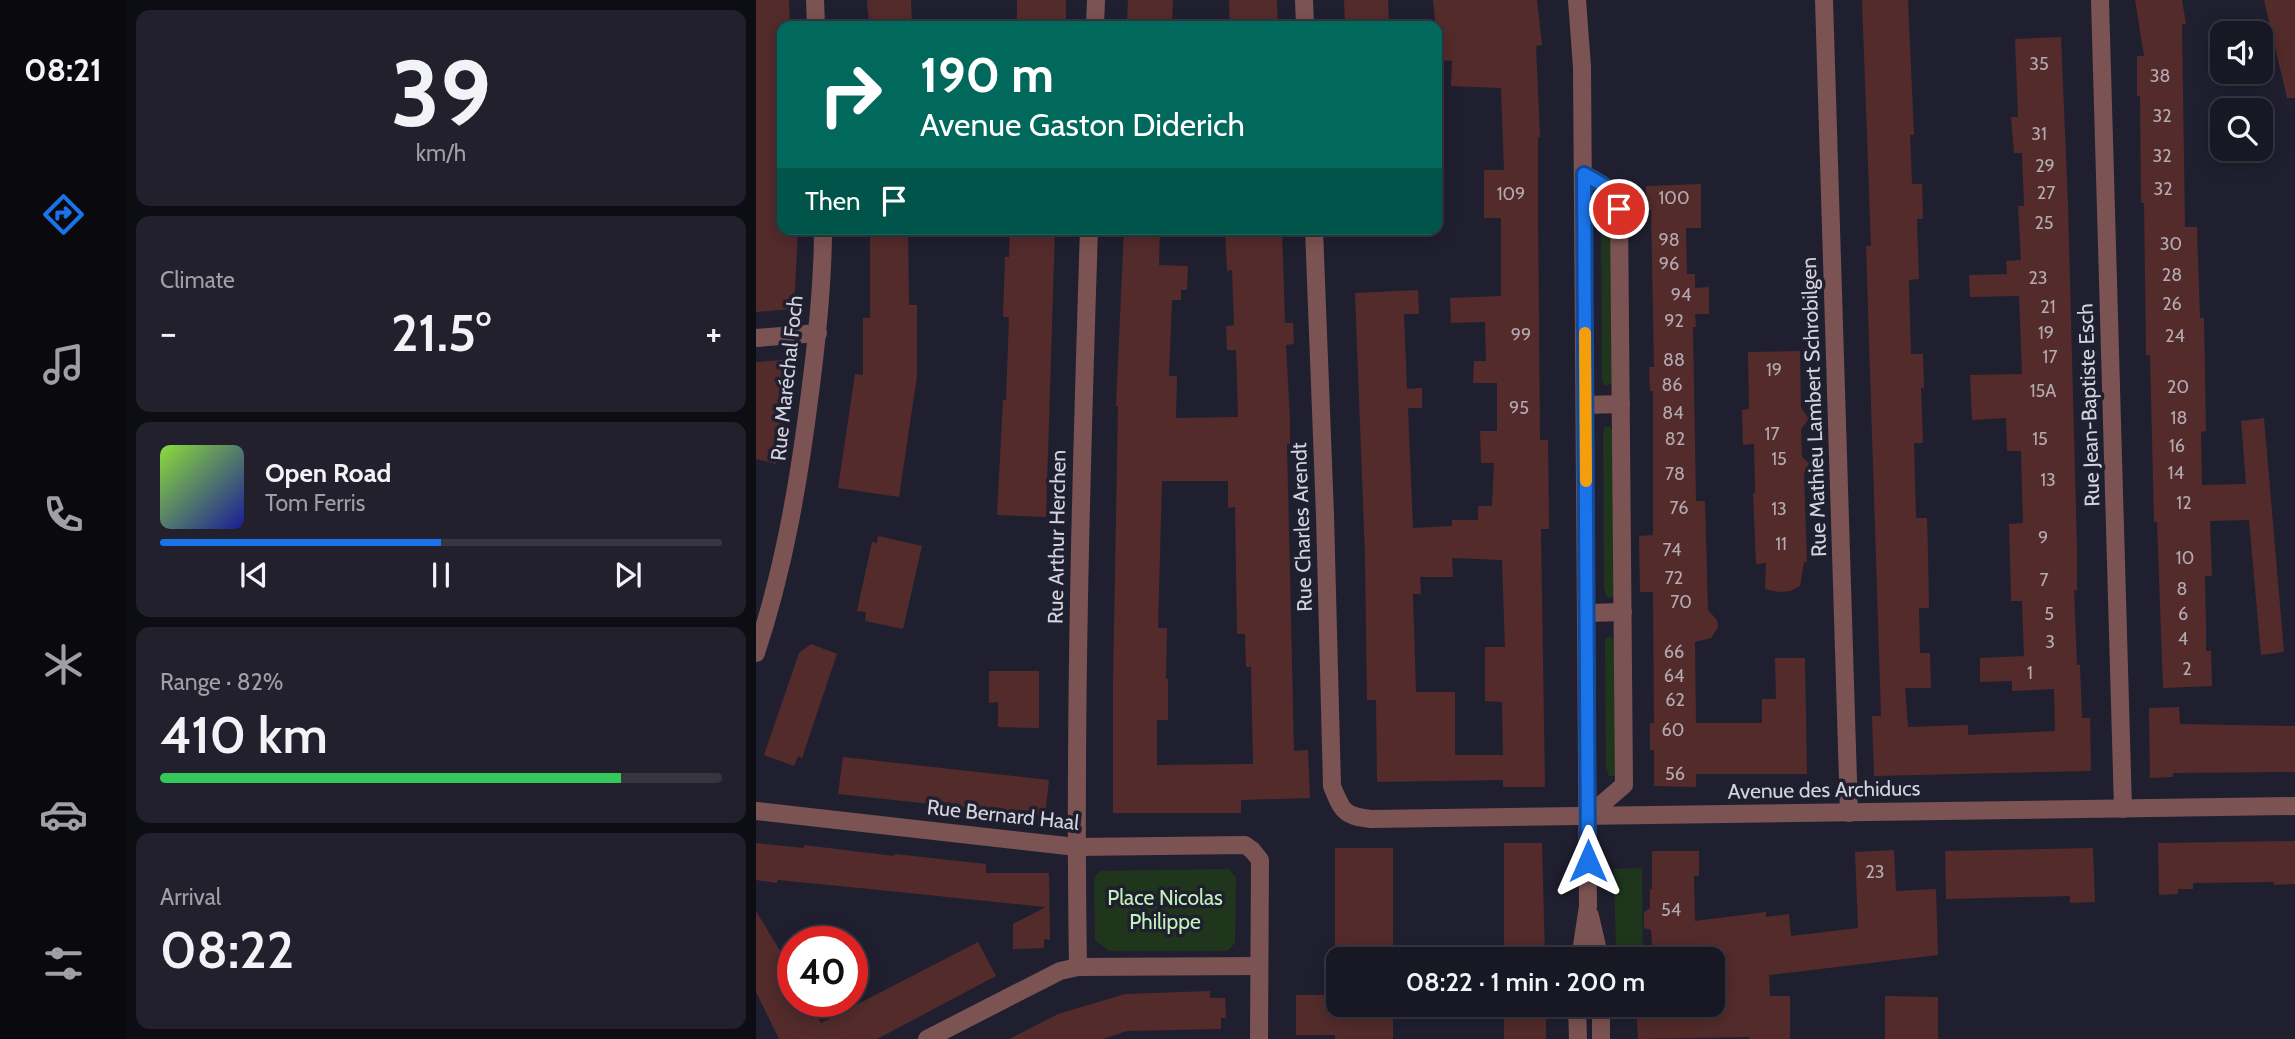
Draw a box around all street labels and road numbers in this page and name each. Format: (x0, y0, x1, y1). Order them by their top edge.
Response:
street label: Rue Mathieu Lambert Schrobilgen (1796, 257, 1831, 557)
street label: Rue Maréchal Foch (765, 294, 808, 462)
street label: Rue Jean-Baptiste Esch (2072, 303, 2105, 507)
street label: Rue Charles Arendt (1286, 442, 1317, 612)
street label: Rue Arthur Herchen (1042, 450, 1071, 624)
street label: Avenue des Archiducs (1727, 775, 1921, 804)
street label: Rue Bernard Haal (926, 794, 1081, 835)

